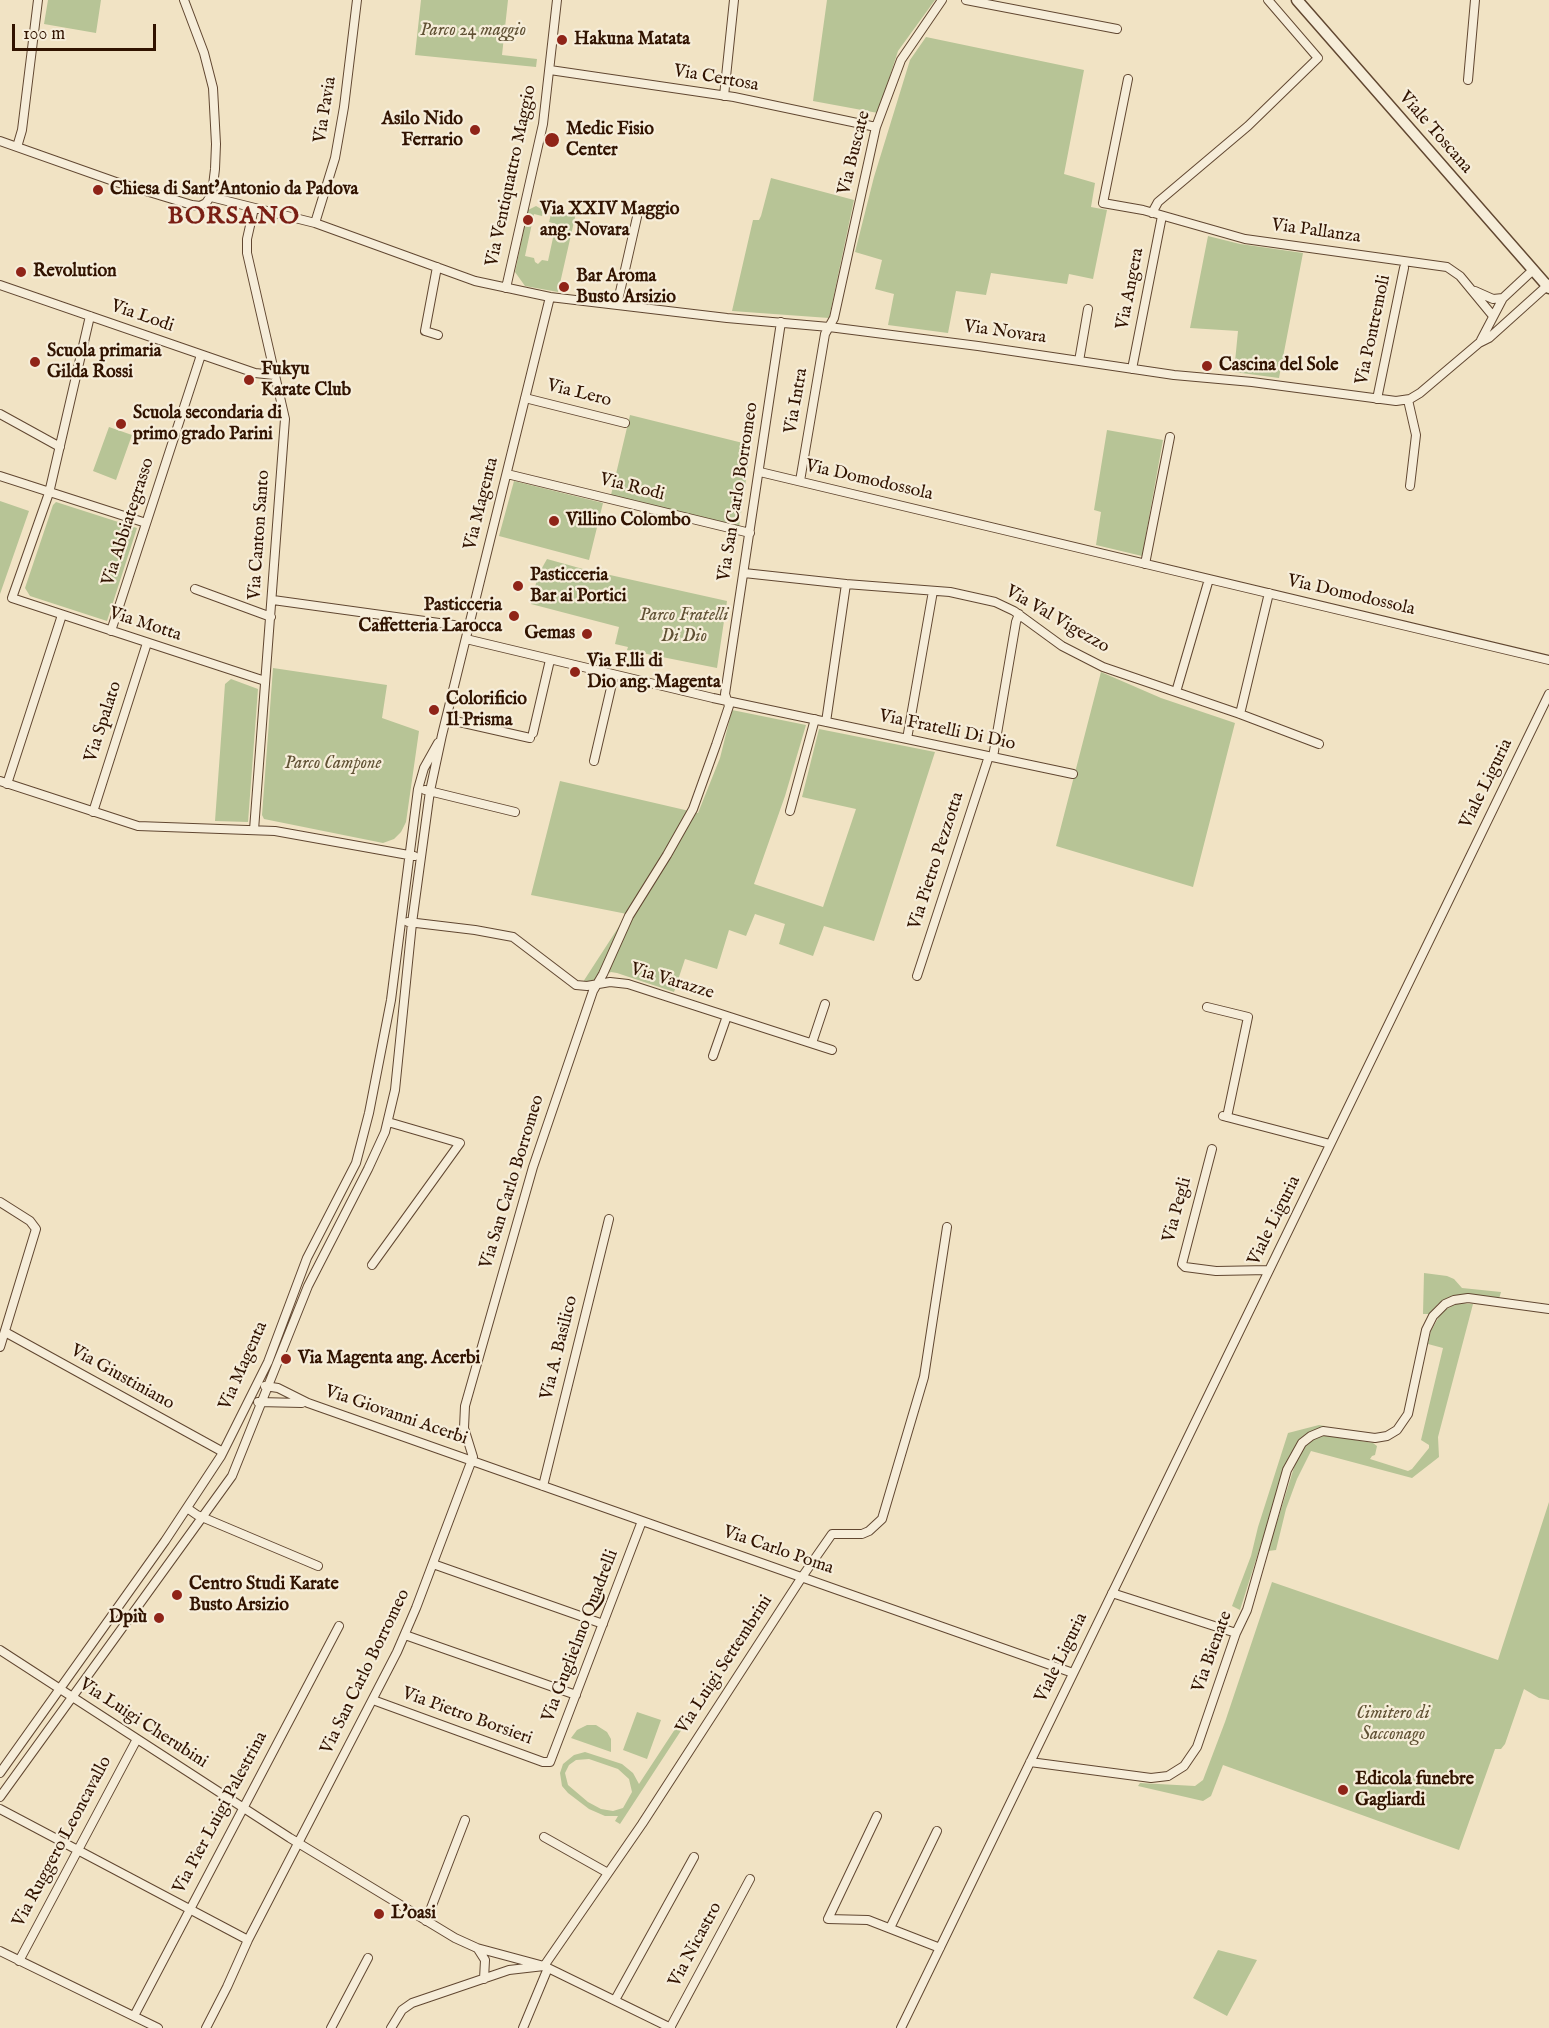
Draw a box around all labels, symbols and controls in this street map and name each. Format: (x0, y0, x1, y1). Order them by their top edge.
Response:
scale bar (15, 12, 159, 50)
park label: Parco 24 maggio (420, 20, 526, 42)
text: 100 m (23, 23, 65, 46)
place label: Hakuna Matata (574, 29, 690, 51)
marker: Hakuna Matata (555, 33, 569, 47)
street label: Via Certosa (672, 61, 760, 97)
street label: Via Pavia (310, 75, 342, 145)
street label: Via Ventiquattro Maggio (482, 83, 542, 269)
street label: Viale Toscana (1393, 88, 1477, 178)
place label: Asilo Nido Ferrario (382, 109, 463, 152)
street label: Via Buscate (834, 109, 876, 197)
place label: Medic Fisio Center (566, 119, 654, 162)
marker: Asilo Nido Ferrario (468, 123, 482, 137)
marker: Medic Fisio Center (543, 131, 561, 149)
place label: Chiesa di Sant'Antonio da Padova (110, 179, 358, 201)
marker: Chiesa di Sant'Antonio da Padova (91, 183, 105, 197)
place label: Via XXIV Maggio ang. Novara (540, 199, 680, 242)
district label: BORSANO (168, 204, 300, 232)
marker: Via XXIV Maggio ang. Novara (521, 213, 535, 227)
street label: Via Pallanza (1270, 215, 1362, 249)
street label: Via Angera (1113, 246, 1149, 332)
place label: Revolution (33, 261, 117, 283)
marker: Revolution (14, 265, 28, 279)
place label: Bar Aroma Busto Arsizio (576, 266, 676, 308)
street label: Via Pontremoli (1352, 273, 1396, 387)
marker: Bar Aroma Busto Arsizio (557, 280, 571, 294)
street label: Via Lodi (108, 296, 176, 338)
street label: Via Novara (962, 317, 1048, 349)
place label: Scuola primaria Gilda Rossi (47, 341, 162, 384)
marker: Scuola primaria Gilda Rossi (28, 355, 42, 369)
place label: Cascina del Sole (1219, 355, 1338, 377)
place label: Fukyu Karate Club (261, 359, 351, 401)
marker: Cascina del Sole (1200, 359, 1214, 373)
street label: Via Intra (781, 367, 813, 435)
marker: Fukyu Karate Club (242, 373, 256, 387)
street label: Via Lero (544, 376, 614, 412)
street label: Via San Carlo Borromeo (714, 401, 764, 583)
place label: Scuola secondaria di primo grado Parini (133, 403, 282, 446)
marker: Scuola secondaria di primo grado Parini (114, 417, 128, 431)
street label: Via Abbiategrasso (98, 455, 160, 589)
street label: Via Magenta (460, 456, 504, 552)
street label: Via Domodossola (803, 456, 935, 506)
street label: Via Canton Santo (245, 469, 275, 601)
street label: Via Rodi (597, 470, 667, 506)
place label: Villino Colombo (566, 510, 691, 532)
marker: Villino Colombo (547, 514, 561, 528)
place label: Pasticceria Bar ai Portici (530, 565, 627, 608)
street label: Via Domodossola (1285, 571, 1417, 621)
marker: Pasticceria Bar ai Portici (511, 579, 525, 593)
street label: Via Val Vigezzo (1001, 582, 1113, 658)
place label: Pasticceria Caffetteria Larocca (359, 595, 502, 638)
street label: Via Motta (106, 603, 184, 647)
park label: Parco Fratelli Di Dio (640, 605, 728, 648)
marker: Pasticceria Caffetteria Larocca (507, 609, 521, 623)
place label: Gemas (524, 623, 575, 645)
marker: Gemas (580, 627, 594, 641)
place label: Via F.lli di Dio ang. Magenta (587, 651, 721, 694)
marker: Via F.lli di Dio ang. Magenta (568, 665, 582, 679)
street label: Via Spalato (81, 679, 127, 765)
place label: Colorificio Il Prisma (446, 689, 527, 732)
marker: Colorificio Il Prisma (427, 703, 441, 717)
street label: Via Fratelli Di Dio (877, 706, 1017, 756)
street label: Viale Liguria (1456, 736, 1518, 832)
park label: Parco Campone (284, 753, 382, 775)
street label: Via Pietro Pezzotta (905, 790, 969, 932)
street label: Via Varazze (628, 959, 716, 1005)
street label: Via San Carlo Borromeo (476, 1092, 550, 1272)
street label: Viale Liguria (1244, 1173, 1306, 1269)
street label: Via Pegli (1159, 1175, 1197, 1245)
street label: Via A. Basilico (537, 1294, 583, 1402)
street label: Via Magenta (215, 1318, 273, 1414)
street label: Via Giustiniano (66, 1341, 178, 1415)
place label: Via Magenta ang. Acerbi (298, 1348, 480, 1370)
marker: Via Magenta ang. Acerbi (279, 1352, 293, 1366)
street label: Via Giovanni Acerbi (322, 1381, 470, 1451)
street label: Via Carlo Poma (720, 1522, 836, 1580)
street label: Via Guglielmo Quadrelli (538, 1547, 624, 1725)
place label: Centro Studi Karate Busto Arsizio (189, 1574, 339, 1616)
street label: Via San Carlo Borromeo (317, 1586, 415, 1758)
marker: Centro Studi Karate Busto Arsizio (170, 1588, 184, 1602)
street label: Via Luigi Settembrini (672, 1592, 778, 1738)
place label: Dpiù (109, 1607, 147, 1629)
street label: Via Bienate (1188, 1608, 1238, 1696)
street label: Viale Liguria (1031, 1610, 1093, 1706)
marker: Dpiù (152, 1611, 166, 1625)
street label: Via Luigi Cherubini (75, 1674, 211, 1774)
street label: Via Pietro Borsieri (399, 1683, 535, 1751)
park label: Cimitero di Sacconago (1356, 1703, 1430, 1746)
street label: Via Pier Luigi Palestrina (169, 1728, 273, 1898)
street label: Via Ruggero Leoncavallo (9, 1753, 117, 1931)
place label: Edicola funebre Gagliardi (1355, 1769, 1474, 1812)
marker: Edicola funebre Gagliardi (1336, 1783, 1350, 1797)
street label: Via Nicastro (665, 1899, 727, 1991)
place label: L'oasi (391, 1903, 436, 1925)
marker: L'oasi (372, 1907, 386, 1921)

